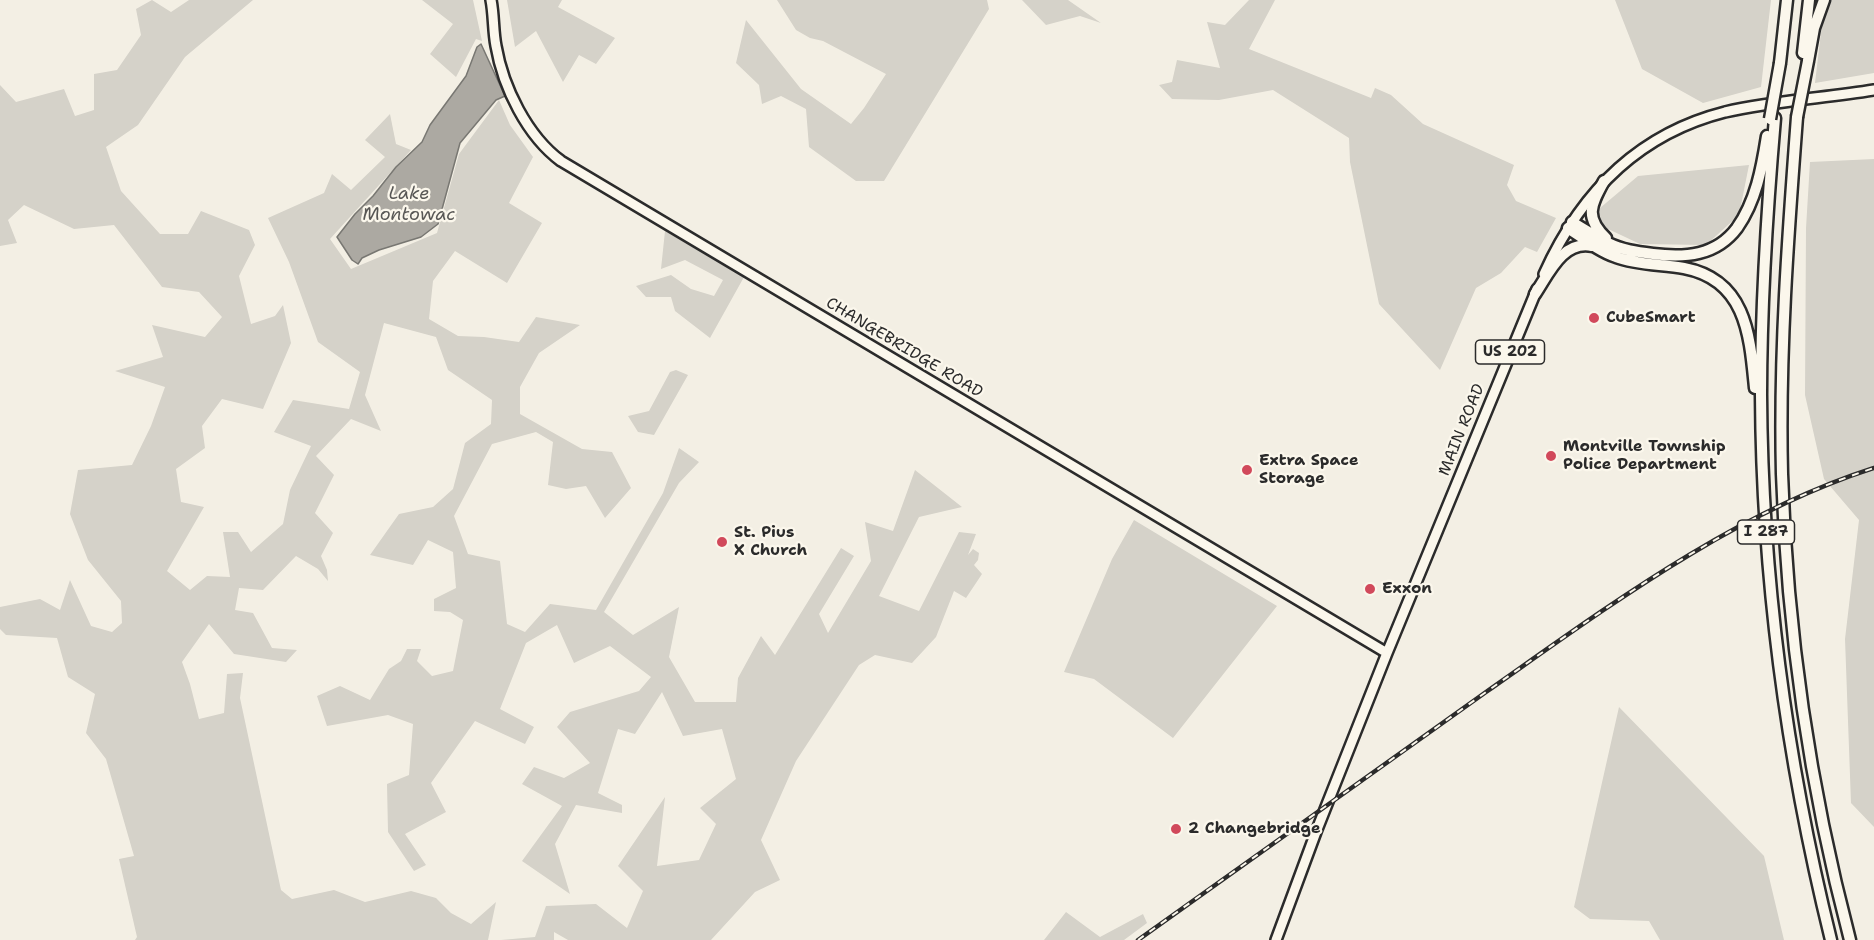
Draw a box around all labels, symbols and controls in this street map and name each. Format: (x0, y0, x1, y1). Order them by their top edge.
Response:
water label: Lake Montowac (363, 183, 455, 226)
street label: CHANGEBRIDGE ROAD (822, 294, 986, 402)
place label: CubeSmart (1606, 308, 1696, 328)
marker: CubeSmart (1587, 311, 1601, 325)
road number: US 202 (1476, 340, 1544, 364)
street label: MAIN ROAD (1435, 381, 1489, 479)
place label: Montville Township Police Department (1563, 437, 1726, 475)
marker: Montville Township Police Department (1544, 449, 1558, 463)
place label: Extra Space Storage (1259, 451, 1358, 489)
marker: Extra Space Storage (1240, 463, 1254, 477)
road number: I 287 (1738, 520, 1794, 544)
place label: St. Pius X Church (734, 523, 807, 561)
marker: St. Pius X Church (715, 535, 729, 549)
place label: Exxon (1382, 579, 1432, 599)
marker: Exxon (1363, 582, 1377, 596)
place label: 2 Changebridge (1188, 819, 1321, 839)
marker: 2 Changebridge (1169, 822, 1183, 836)

